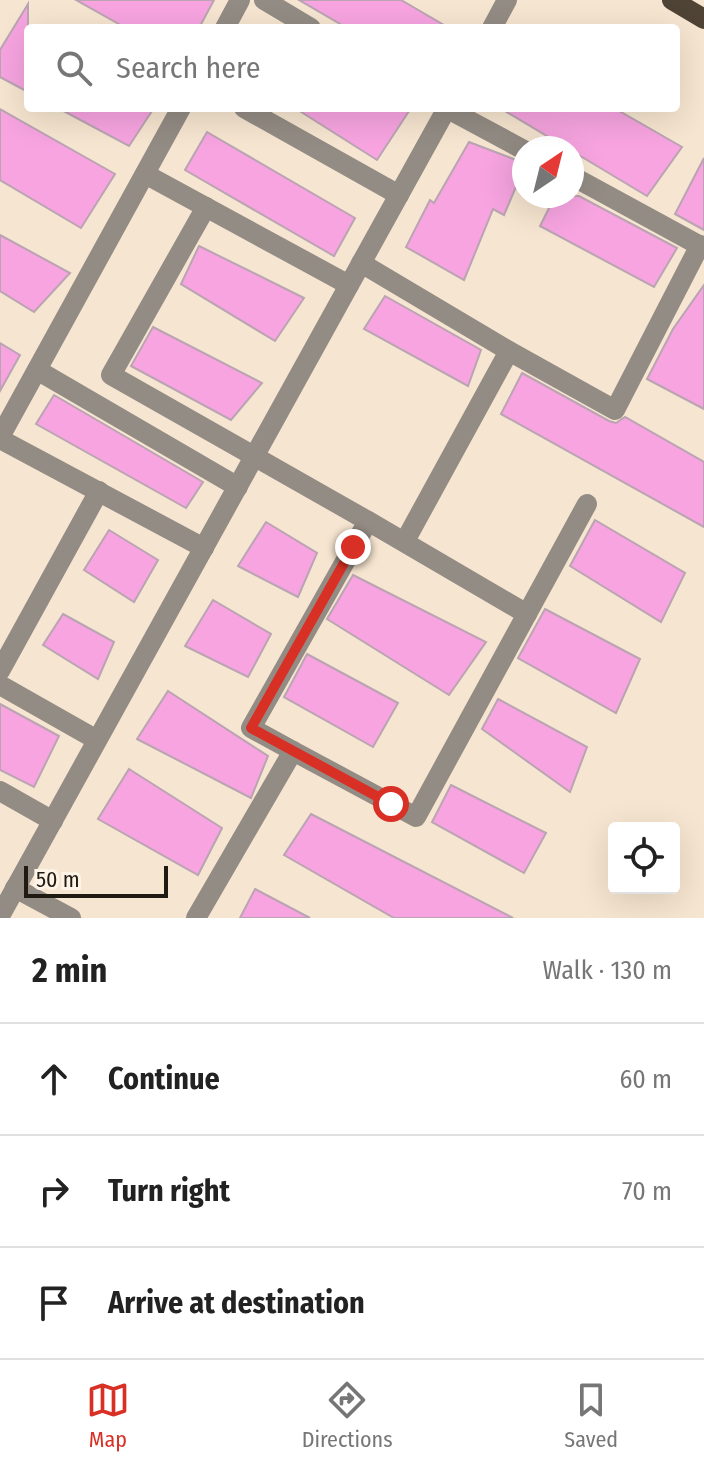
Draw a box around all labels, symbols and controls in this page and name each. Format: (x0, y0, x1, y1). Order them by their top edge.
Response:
search box (24, 24, 680, 112)
icon: search (52, 46, 96, 90)
text: Search here (116, 50, 261, 86)
north arrow (512, 136, 584, 208)
route end (335, 529, 371, 565)
route start (373, 786, 409, 822)
map controls (608, 822, 680, 894)
button: locate (608, 822, 680, 894)
scale bar (24, 862, 168, 898)
text: 50 m (36, 866, 80, 893)
text: 2 min (32, 950, 107, 991)
text: Walk · 130 m (543, 955, 672, 986)
icon: ahead (32, 1057, 76, 1101)
text: Continue (108, 1061, 220, 1097)
text: 60 m (619, 1064, 672, 1095)
icon: right (32, 1169, 76, 1213)
text: Turn right (108, 1173, 230, 1209)
text: 70 m (622, 1176, 672, 1207)
icon: arrive (32, 1281, 76, 1325)
text: Arrive at destination (108, 1285, 365, 1321)
tab: Map (86, 1378, 130, 1453)
tab: Directions (302, 1378, 393, 1453)
tab: Saved (564, 1378, 618, 1453)

